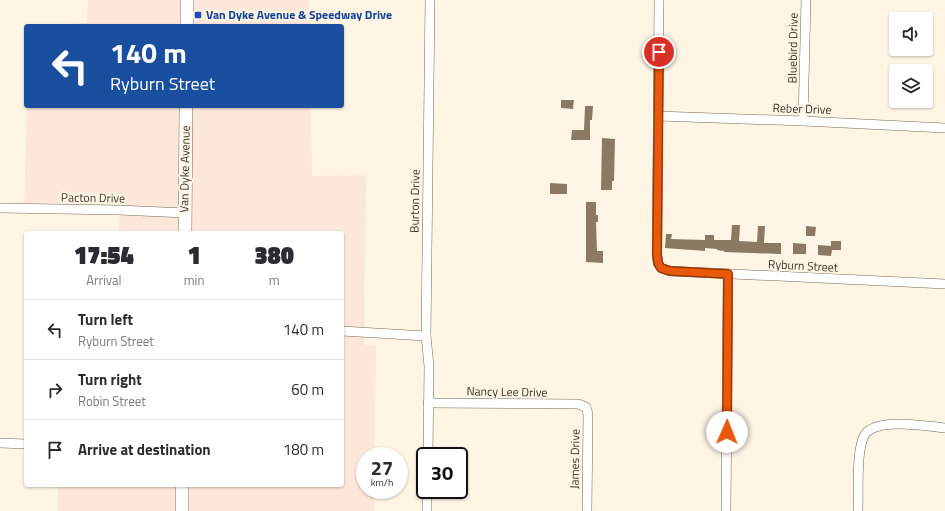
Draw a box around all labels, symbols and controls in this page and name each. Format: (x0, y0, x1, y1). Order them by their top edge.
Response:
place label: Van Dyke Avenue & Speedway Drive (206, 5, 392, 24)
marker: Van Dyke Avenue & Speedway Drive (193, 10, 203, 20)
street label: Bluebird Drive (782, 12, 803, 84)
map controls (889, 12, 933, 108)
button: sound (889, 12, 933, 56)
text: 140 m (110, 31, 187, 74)
pin (642, 35, 676, 69)
icon: left (44, 40, 96, 92)
icon: arrive (648, 41, 670, 63)
button: layers (889, 64, 933, 108)
text: Ryburn Street (110, 70, 215, 97)
street label: Reber Drive (772, 98, 832, 119)
street label: Van Dyke Avenue (174, 125, 195, 213)
street label: Burton Drive (404, 169, 425, 233)
street label: Pacton Drive (61, 187, 125, 208)
text: 17:54 (74, 237, 134, 273)
text: 1 (187, 237, 201, 273)
text: 380 (254, 237, 294, 273)
street label: Ryburn Street (768, 254, 839, 277)
text: Arrival (86, 270, 121, 290)
text: min (184, 270, 204, 290)
text: m (269, 270, 280, 290)
text: Turn left (78, 308, 133, 331)
text: 140 m (283, 318, 324, 341)
icon: left (44, 319, 66, 341)
text: Ryburn Street (78, 331, 154, 351)
text: Turn right (78, 368, 142, 391)
text: 60 m (291, 378, 324, 401)
icon: right (44, 379, 66, 401)
street label: Nancy Lee Drive (466, 381, 548, 402)
text: Robin Street (78, 391, 146, 411)
position arrow (706, 411, 748, 453)
street label: James Drive (564, 429, 585, 489)
text: Arrive at destination (78, 438, 211, 461)
text: 180 m (283, 438, 324, 461)
icon: arrive (44, 439, 66, 461)
speed limit sign: 30 (416, 447, 468, 499)
text: 27 (371, 452, 393, 483)
text: km/h (371, 475, 393, 490)

